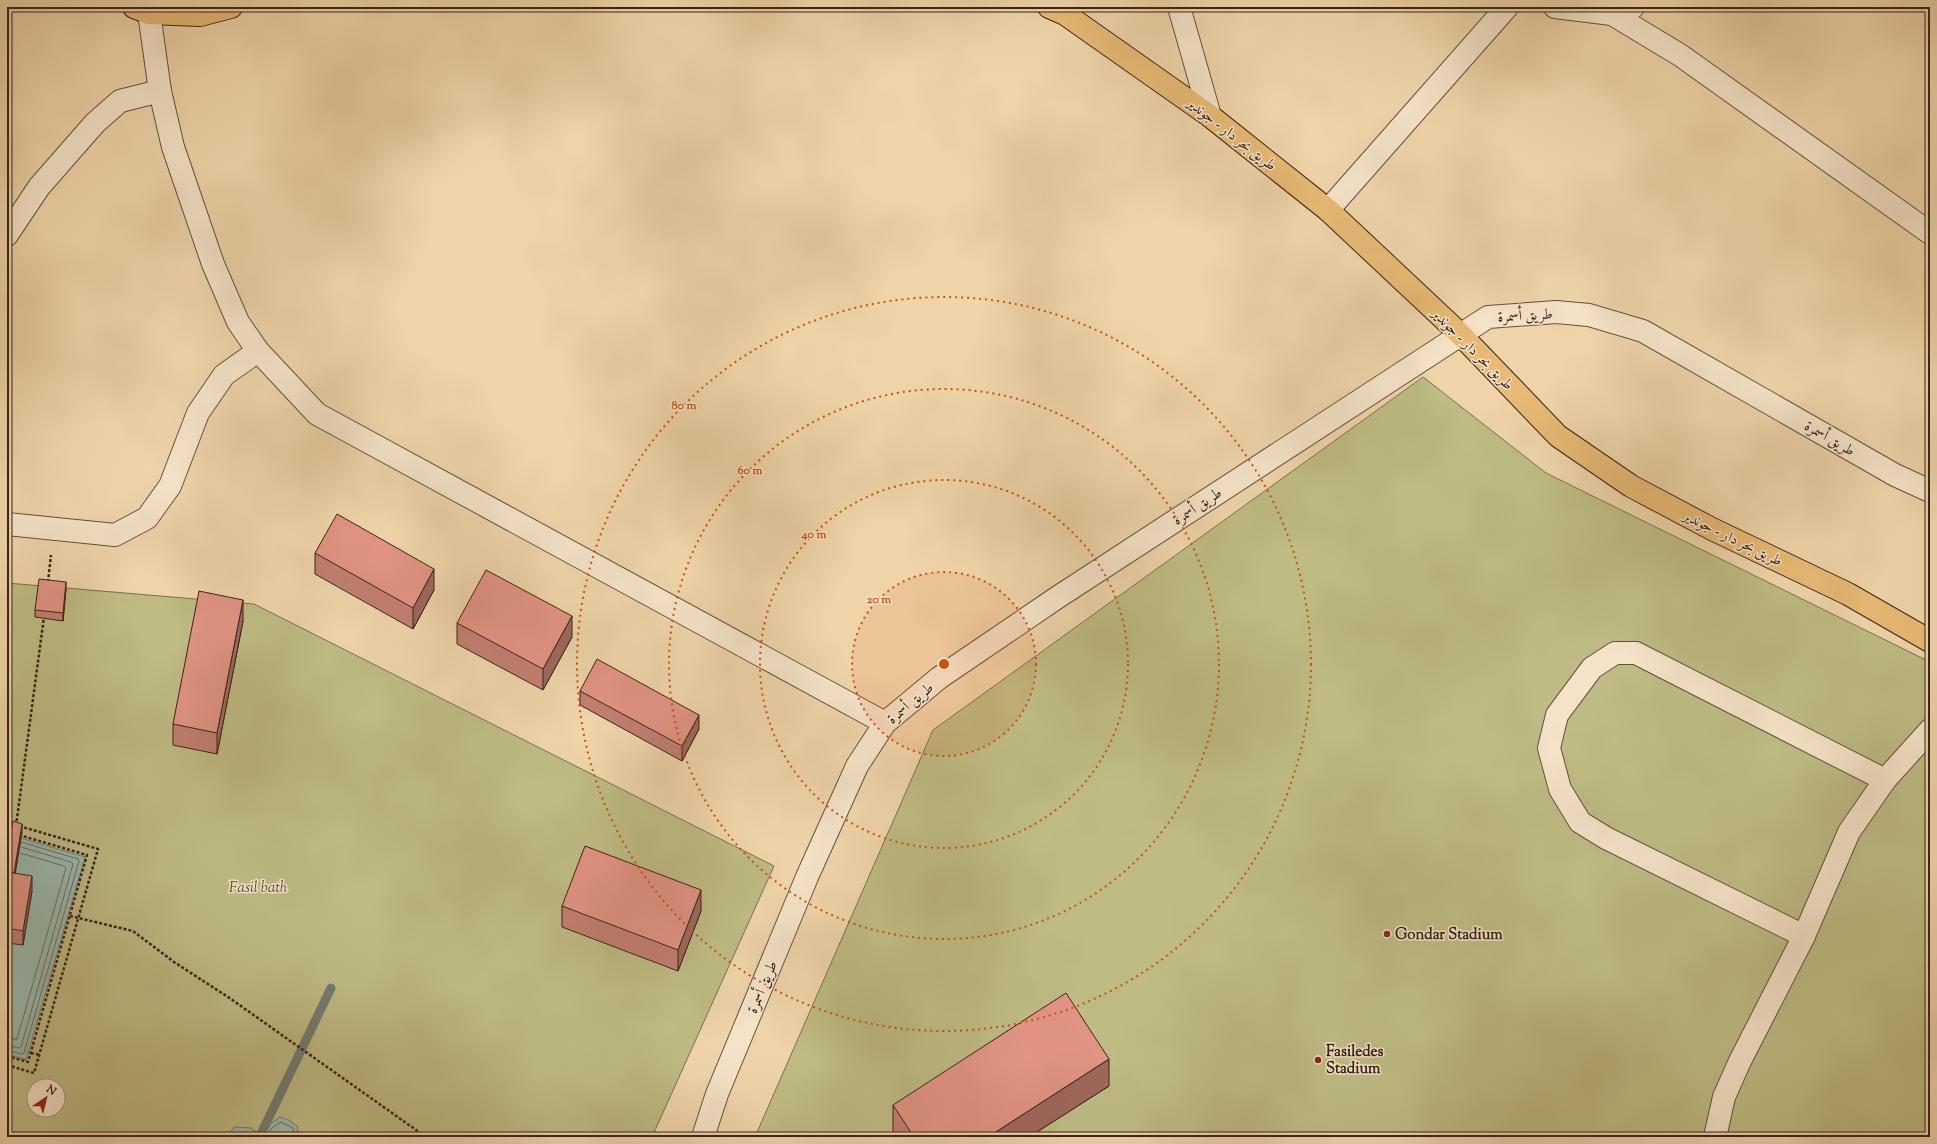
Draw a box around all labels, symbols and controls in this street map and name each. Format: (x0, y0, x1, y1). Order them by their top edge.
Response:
street label: طريق بحر دار - جوندير (1180, 92, 1280, 177)
street label: طريق بحر دار - جوندير (1425, 303, 1518, 396)
street label: طريق أسمرة (1497, 303, 1553, 328)
text: 80 m (672, 397, 696, 415)
street label: طريق أسمرة (1800, 415, 1859, 462)
text: 60 m (738, 462, 762, 480)
street label: طريق أسمرة (1168, 482, 1227, 531)
street label: طريق بحر دار - جوندير (1677, 505, 1785, 572)
text: 40 m (801, 526, 826, 544)
text: 20 m (867, 591, 891, 609)
centre of rings (937, 657, 951, 671)
street label: طريق أسمرة (882, 677, 939, 730)
park label: Fasil bath (229, 878, 288, 899)
place label: Gondar Stadium (1395, 925, 1503, 946)
marker: Gondar Stadium (1382, 929, 1392, 939)
street label: طريق أسمرة (741, 957, 784, 1017)
place label: Fasiledes Stadium (1326, 1042, 1383, 1080)
marker: Fasiledes Stadium (1313, 1055, 1323, 1065)
north arrow (26, 1078, 66, 1118)
text: N (42, 1081, 60, 1100)

